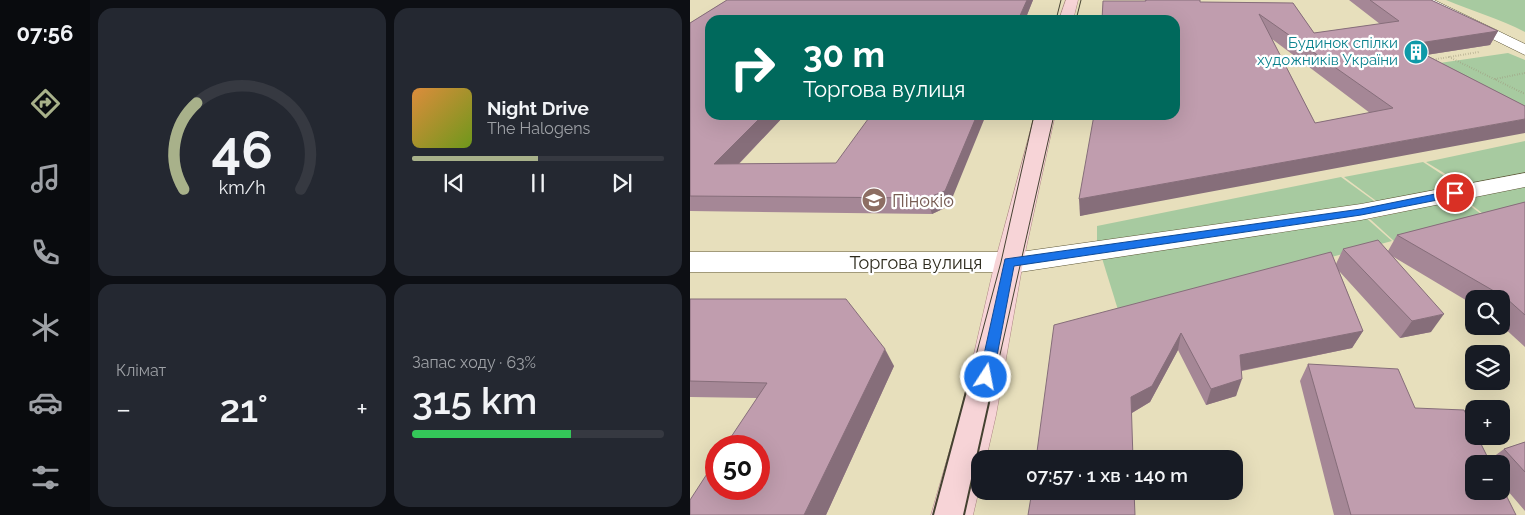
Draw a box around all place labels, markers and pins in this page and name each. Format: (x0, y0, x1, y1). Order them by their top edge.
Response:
place label: Будинок спілки художників України (1257, 34, 1398, 69)
building icon: Будинок спілки художників України (1403, 39, 1429, 65)
pin (1434, 172, 1476, 214)
school or university icon: Пінокіо (861, 187, 887, 213)
place label: Пінокіо (892, 190, 954, 211)

